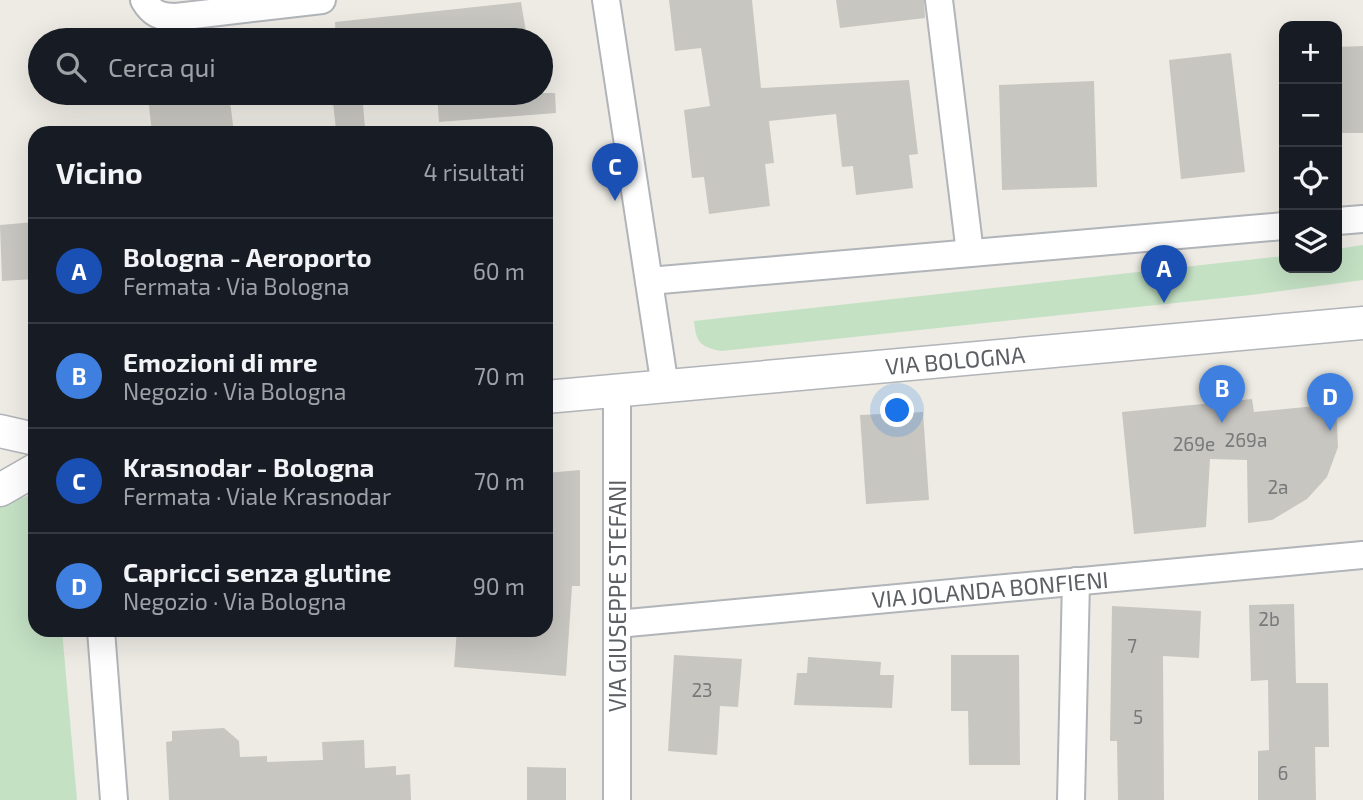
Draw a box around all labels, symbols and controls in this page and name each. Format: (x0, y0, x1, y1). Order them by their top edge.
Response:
map controls (1279, 21, 1342, 273)
button: + (1279, 21, 1342, 84)
search box (28, 28, 553, 105)
icon: search (52, 48, 90, 86)
text: Cerca qui (108, 51, 216, 82)
button: − (1279, 84, 1342, 147)
pin: C (592, 143, 638, 201)
button: locate (1279, 147, 1342, 210)
text: Vicino (56, 154, 143, 190)
text: 4 risultati (423, 158, 525, 186)
button: layers (1279, 210, 1342, 273)
text: Bologna - Aeroporto (123, 241, 372, 272)
pin: A (1141, 245, 1187, 303)
text: A (71, 257, 87, 285)
text: 60 m (473, 257, 525, 285)
text: Fermata · Via Bologna (123, 272, 349, 300)
street label: VIA BOLOGNA (884, 340, 1027, 380)
text: Emozioni di mre (123, 346, 318, 377)
text: B (72, 362, 86, 390)
text: 70 m (474, 362, 525, 390)
pin: B (1199, 365, 1245, 423)
pin: D (1307, 373, 1353, 431)
text: Negozio · Via Bologna (123, 377, 347, 405)
your location (880, 393, 914, 427)
house number: 269a (1225, 428, 1267, 451)
house number: 269e (1173, 432, 1215, 455)
text: Krasnodar - Bologna (123, 451, 374, 482)
text: C (72, 467, 86, 495)
text: 70 m (474, 467, 525, 495)
house number: 2a (1267, 475, 1289, 498)
street label: VIA GIUSEPPE STEFANI (603, 480, 631, 712)
text: Fermata · Viale Krasnodar (123, 482, 391, 510)
text: Capricci senza glutine (123, 556, 391, 587)
street label: VIA JOLANDA BONFIENI (871, 565, 1109, 613)
text: D (71, 572, 87, 600)
text: 90 m (473, 572, 525, 600)
text: Negozio · Via Bologna (123, 587, 347, 615)
house number: 2b (1258, 607, 1280, 630)
house number: 7 (1127, 634, 1137, 657)
house number: 23 (691, 678, 713, 701)
house number: 5 (1133, 705, 1143, 728)
house number: 6 (1278, 761, 1288, 784)

